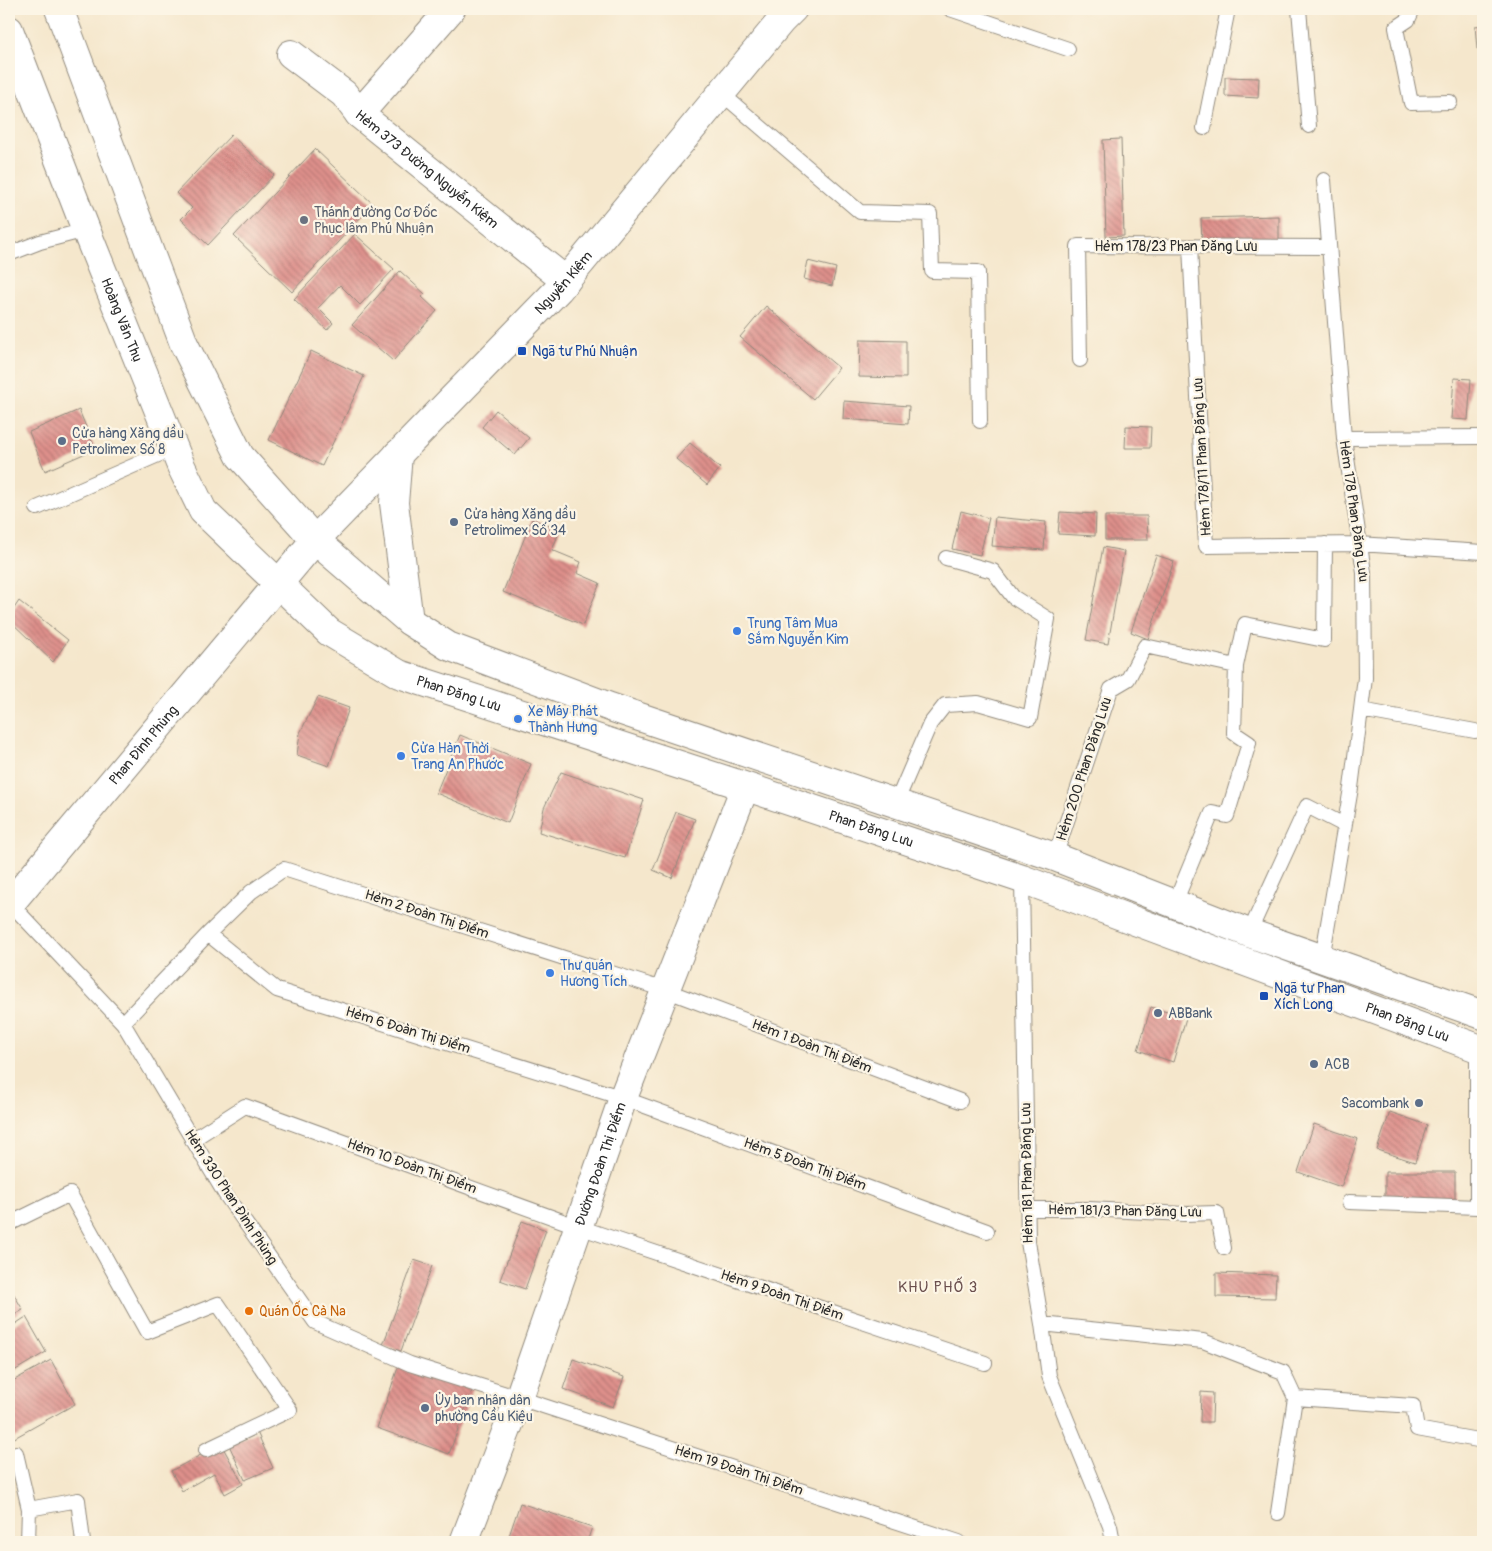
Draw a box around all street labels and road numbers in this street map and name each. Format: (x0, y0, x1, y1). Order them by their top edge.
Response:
street label: Hẻm 373 Đường Nguyễn Kiệm (352, 106, 502, 232)
street label: Hẻm 178/23 Phan Đăng Lưu (1094, 238, 1258, 255)
street label: Nguyễn Kiệm (531, 247, 596, 318)
street label: Hoàng Văn Thụ (98, 275, 147, 364)
street label: Hẻm 178/11 Phan Đăng Lưu (1189, 377, 1215, 537)
street label: Hẻm 178 Phan Đăng Lưu (1336, 439, 1372, 583)
street label: Phan Đăng Lưu (414, 672, 503, 715)
street label: Hẻm 200 Phan Đăng Lưu (1053, 695, 1115, 843)
street label: Phan Đình Phùng (105, 702, 181, 788)
street label: Phan Đăng Lưu (827, 807, 916, 851)
street label: Hẻm 2 Đoàn Thị Điểm (363, 886, 491, 942)
street label: Phan Đăng Lưu (1363, 999, 1452, 1045)
street label: Hẻm 6 Đoàn Thị Điểm (344, 1003, 472, 1057)
street label: Hẻm 1 Đoàn Thị Điểm (750, 1015, 874, 1077)
street label: Đường Đoàn Thị Điểm (571, 1100, 629, 1228)
street label: Hẻm 181 Phan Đăng Lưu (1017, 1102, 1037, 1244)
street label: Hẻm 330 Phan Đình Phùng (181, 1126, 281, 1268)
street label: Hẻm 5 Đoàn Thị Điểm (741, 1134, 869, 1194)
street label: Hẻm 10 Đoàn Thị Điểm (345, 1135, 479, 1197)
street label: Hẻm 181/3 Phan Đăng Lưu (1048, 1201, 1202, 1221)
street label: Hẻm 9 Đoàn Thị Điểm (718, 1266, 846, 1324)
street label: Hẻm 19 Đoàn Thị Điểm (673, 1441, 805, 1499)

